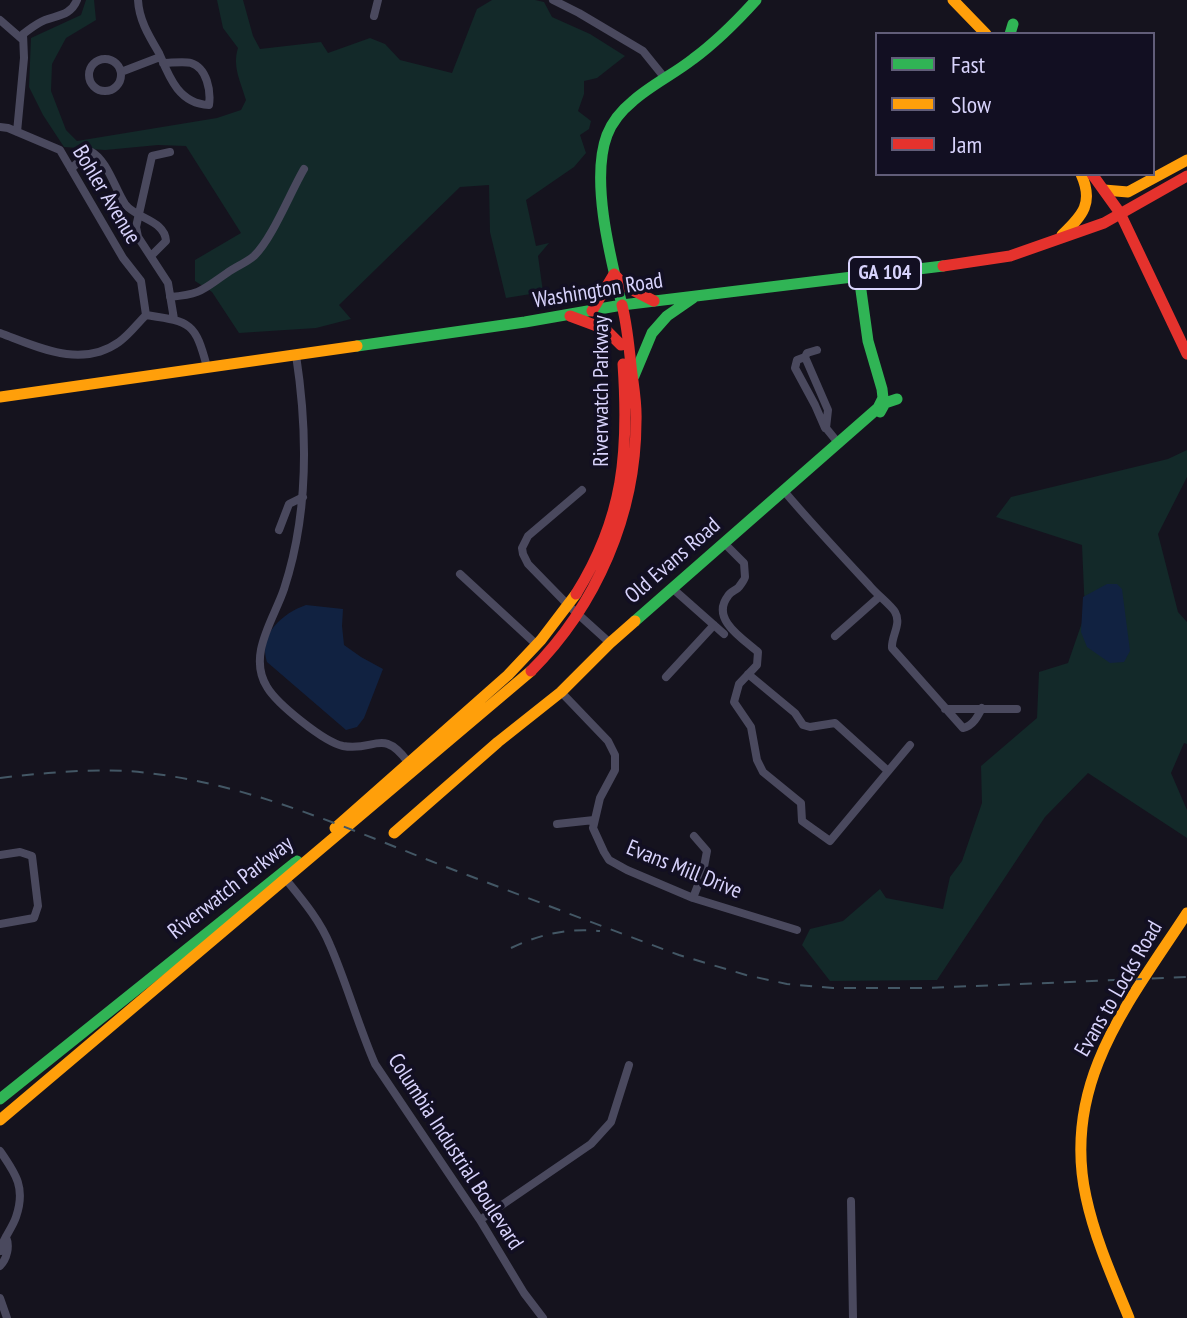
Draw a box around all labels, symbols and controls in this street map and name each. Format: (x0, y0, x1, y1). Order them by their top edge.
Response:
legend (875, 32, 1155, 176)
text: Fast (951, 49, 985, 80)
text: Slow (951, 89, 991, 120)
text: Jam (951, 129, 982, 160)
street label: Bohler Avenue (66, 141, 146, 249)
road number: GA 104 (849, 257, 921, 289)
street label: Washington Road (531, 268, 665, 314)
street label: Riverwatch Parkway (589, 315, 615, 467)
street label: Old Evans Road (620, 513, 726, 609)
street label: Riverwatch Parkway (163, 831, 299, 945)
street label: Evans Mill Drive (622, 835, 746, 905)
street label: Evans to Locks Road (1070, 916, 1168, 1062)
street label: Columbia Industrial Boulevard (382, 1049, 528, 1255)

